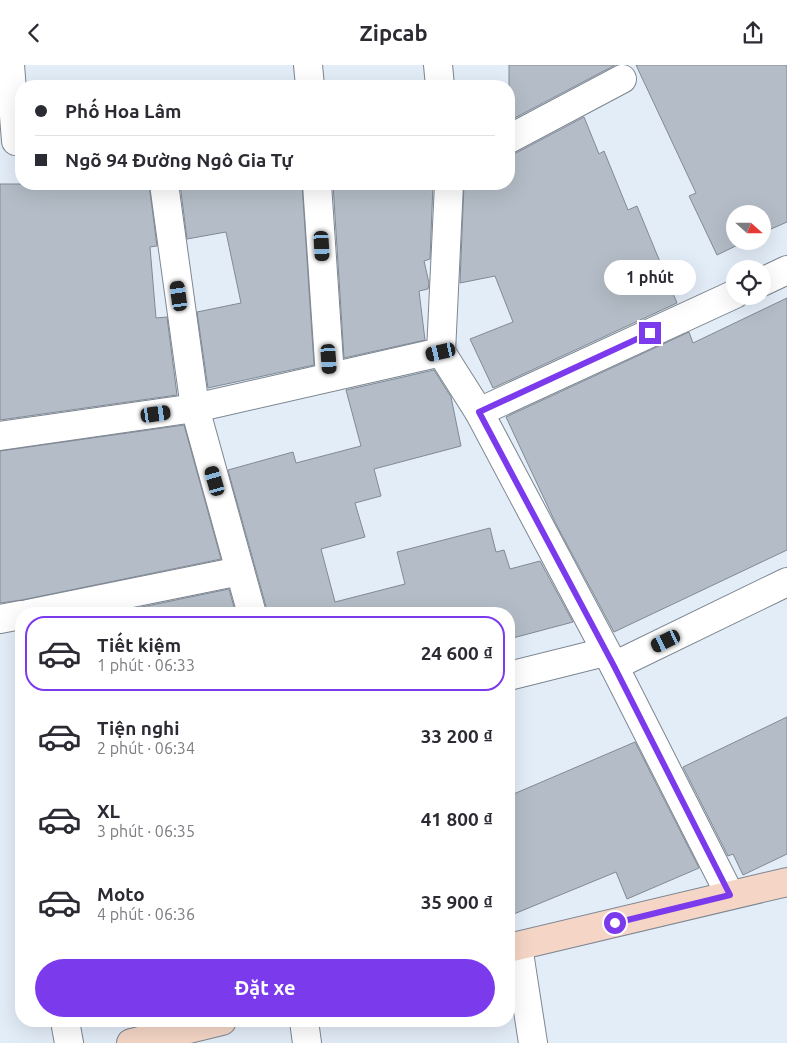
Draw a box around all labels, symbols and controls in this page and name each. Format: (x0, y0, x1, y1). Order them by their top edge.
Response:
icon: back (20, 19, 48, 47)
icon: share (739, 19, 767, 47)
text: Zipcab (359, 20, 428, 45)
text: Phố Hoa Lâm (65, 100, 181, 122)
text: Ngõ 94 Đường Ngô Gia Tự (65, 149, 293, 171)
north arrow (726, 205, 771, 250)
map controls (726, 205, 771, 305)
car (313, 231, 330, 261)
button: locate (726, 260, 771, 305)
callout: 1 phút (604, 261, 696, 295)
text: 1 phút (626, 268, 674, 286)
car (169, 280, 188, 312)
route end (639, 322, 661, 344)
car (424, 341, 457, 363)
car (320, 344, 337, 374)
car (140, 404, 171, 424)
car (203, 465, 226, 497)
car (649, 628, 682, 654)
icon: car (37, 631, 82, 676)
text: Tiết kiệm (97, 634, 181, 656)
text: 24 600 ₫ (421, 642, 493, 664)
text: 1 phút · 06:33 (97, 656, 195, 674)
icon: car (37, 714, 82, 759)
text: Tiện nghi (97, 717, 179, 739)
text: 33 200 ₫ (421, 725, 493, 747)
text: 2 phút · 06:34 (97, 739, 195, 757)
icon: car (37, 797, 82, 842)
text: XL (97, 800, 120, 822)
text: 41 800 ₫ (421, 808, 493, 830)
text: 3 phút · 06:35 (97, 822, 195, 840)
icon: car (37, 880, 82, 925)
text: Moto (97, 883, 145, 905)
text: 35 900 ₫ (421, 891, 493, 913)
text: 4 phút · 06:36 (97, 905, 195, 923)
route start (604, 912, 626, 934)
button: Đặt xe (35, 959, 495, 1017)

